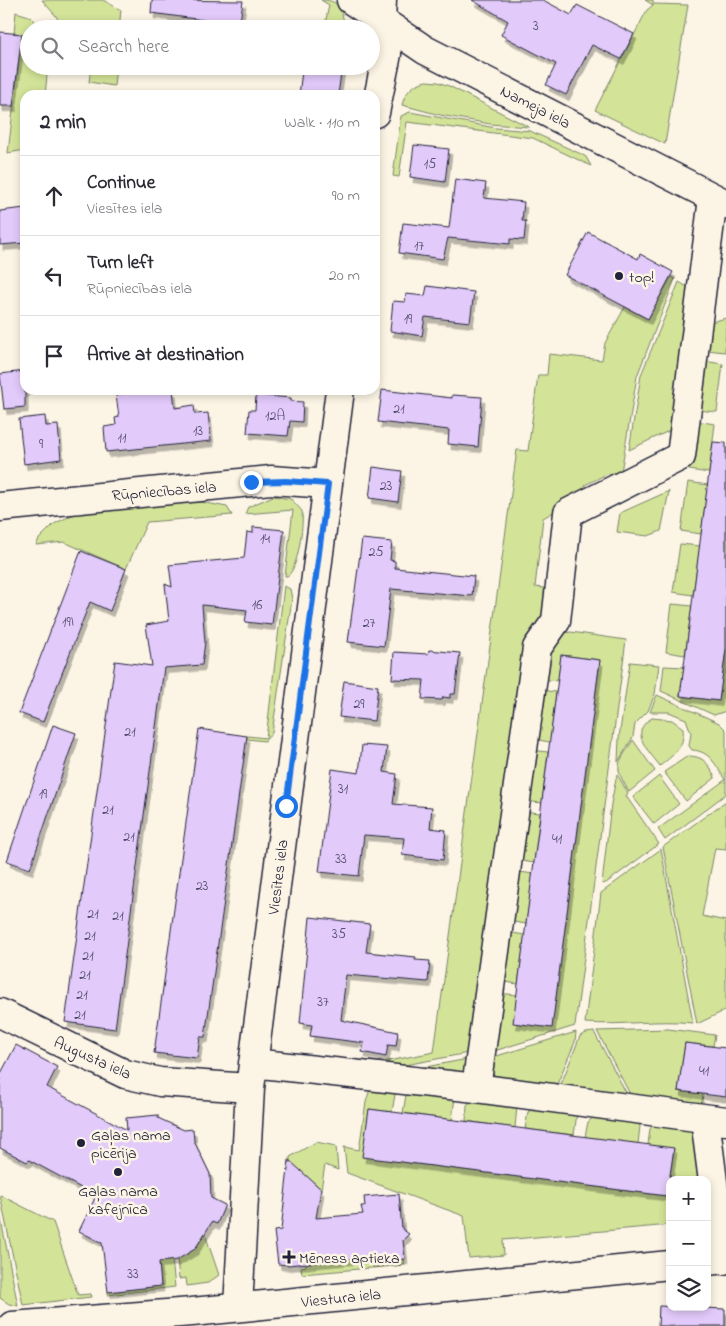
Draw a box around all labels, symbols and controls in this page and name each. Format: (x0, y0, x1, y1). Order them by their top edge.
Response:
house number: 3 (533, 16, 539, 37)
search box (20, 20, 380, 75)
icon: search (38, 34, 66, 62)
text: Search here (78, 34, 169, 61)
street label: Nameja iela (496, 80, 575, 136)
text: 2 min (40, 108, 86, 138)
text: Walk · 110 m (284, 111, 360, 135)
house number: 15 (424, 154, 436, 175)
text: Continue (87, 170, 155, 197)
icon: ahead (40, 182, 68, 210)
text: 90 m (332, 184, 360, 208)
text: Viesītes iela (87, 197, 162, 221)
house number: 17 (414, 236, 424, 257)
text: Turn left (87, 250, 154, 277)
icon: left (40, 262, 68, 290)
text: 20 m (329, 264, 360, 288)
place label: top! (629, 266, 654, 290)
marker: top! (613, 270, 625, 282)
text: Rūpniecības iela (87, 277, 192, 301)
house number: 19 (404, 309, 413, 330)
icon: arrive (40, 342, 68, 370)
text: Arrive at destination (87, 342, 244, 369)
house number: 21 (393, 399, 405, 420)
house number: 12A (265, 406, 285, 427)
house number: 13 (193, 421, 203, 442)
house number: 11 (118, 428, 127, 449)
house number: 9 (39, 434, 44, 455)
route end (240, 471, 263, 494)
street label: Rūpniecības iela (111, 475, 218, 509)
house number: 23 (380, 476, 393, 497)
house number: 14 (260, 529, 270, 550)
house number: 25 (369, 542, 383, 563)
house number: 16 (252, 595, 262, 616)
house number: 19I (62, 612, 74, 633)
house number: 27 (363, 613, 376, 634)
house number: 29 (353, 694, 365, 715)
house number: 21 (124, 722, 136, 743)
house number: 31 (338, 779, 349, 800)
house number: 19 (39, 784, 48, 805)
route start (275, 795, 298, 818)
house number: 21 (102, 800, 114, 821)
house number: 21 (123, 827, 135, 848)
house number: 41 (552, 829, 563, 850)
street label: Viesītes iela (262, 838, 295, 917)
house number: 33 (335, 849, 347, 870)
house number: 23 (196, 876, 209, 897)
house number: 21 (87, 904, 99, 925)
house number: 21 (112, 906, 124, 927)
house number: 35 (332, 924, 346, 945)
house number: 21 (84, 926, 96, 947)
house number: 21 (82, 946, 94, 967)
house number: 21 (79, 965, 91, 986)
house number: 21 (76, 985, 88, 1006)
house number: 37 (317, 992, 329, 1013)
house number: 21 (74, 1005, 86, 1026)
street label: Augusta iela (49, 1031, 135, 1087)
house number: 41 (699, 1061, 710, 1082)
place label: Gaļas nama picērija (91, 1124, 171, 1166)
marker: Gaļas nama picērija (75, 1137, 87, 1149)
marker: Gaļas nama kafejnīca (112, 1166, 124, 1178)
map controls (666, 1176, 711, 1311)
button: + (666, 1176, 711, 1221)
place label: Gaļas nama kafejnīca (78, 1180, 158, 1222)
button: − (666, 1221, 711, 1266)
place label: Mēness aptieka (299, 1247, 400, 1271)
marker: Mēness aptieka (283, 1251, 295, 1263)
house number: 33 (127, 1264, 139, 1285)
button: layers (666, 1266, 711, 1311)
street label: Viestura iela (299, 1283, 382, 1315)

